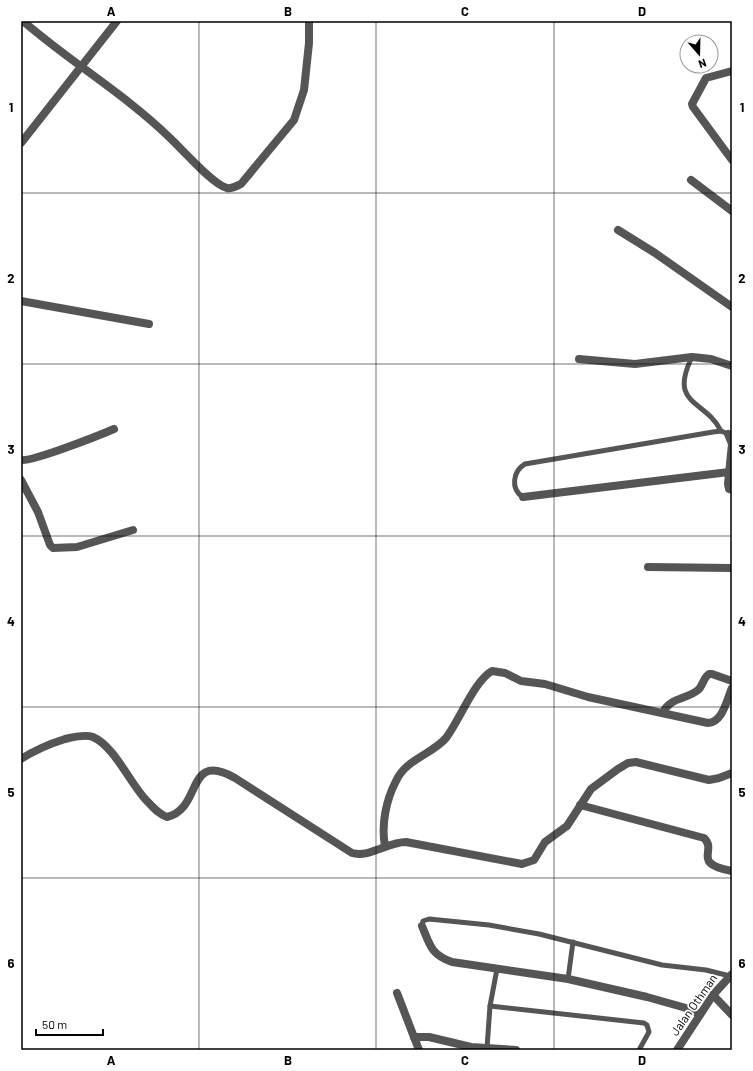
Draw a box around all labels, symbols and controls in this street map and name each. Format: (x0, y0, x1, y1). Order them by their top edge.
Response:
text: A (107, 3, 116, 19)
text: B (284, 3, 292, 19)
text: C (461, 3, 469, 19)
text: D (638, 3, 646, 19)
north arrow (679, 34, 719, 74)
text: N (697, 57, 708, 71)
text: 1 (9, 99, 13, 115)
text: 1 (740, 99, 744, 115)
text: 2 (7, 270, 15, 286)
text: 2 (738, 270, 746, 286)
text: 3 (7, 441, 15, 457)
text: 3 (738, 441, 746, 457)
text: 4 (7, 613, 15, 629)
text: 4 (738, 613, 746, 629)
text: 5 (7, 784, 15, 800)
text: 5 (738, 784, 746, 800)
text: 6 (8, 955, 15, 971)
text: 6 (739, 955, 746, 971)
street label: Jalan Othman (667, 971, 719, 1038)
scale bar (36, 1011, 103, 1037)
text: 50 m (42, 1017, 67, 1031)
text: A (107, 1052, 116, 1068)
text: B (284, 1052, 292, 1068)
text: C (461, 1052, 469, 1068)
text: D (638, 1052, 646, 1068)

